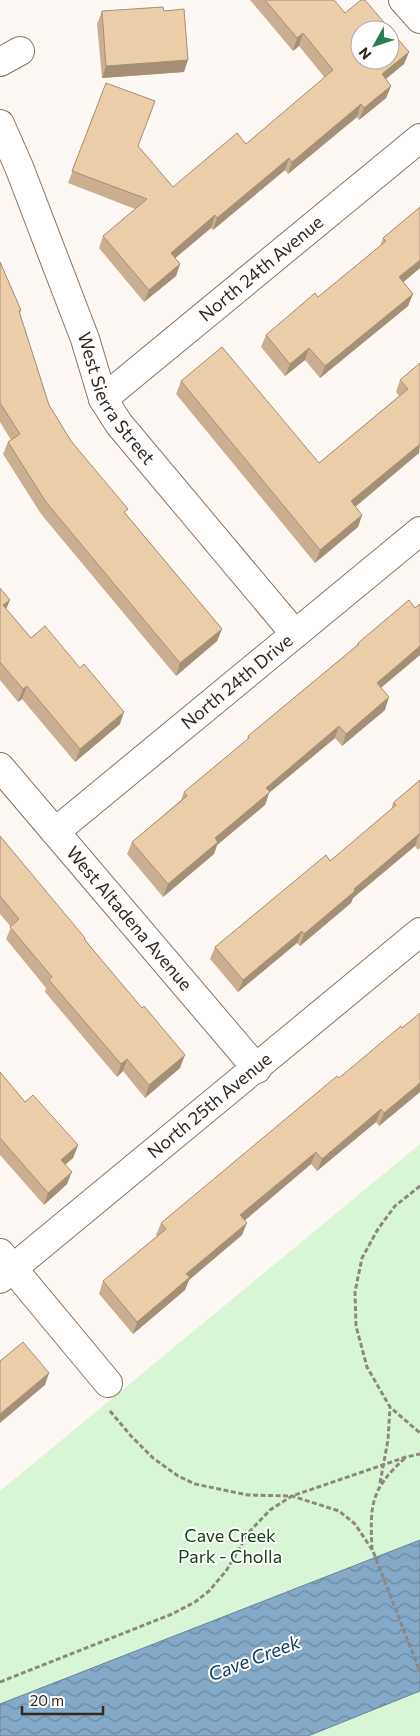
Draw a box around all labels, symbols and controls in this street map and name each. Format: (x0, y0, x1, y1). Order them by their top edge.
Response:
north arrow (350, 20, 400, 70)
text: N (355, 44, 375, 63)
street label: North 24th Avenue (194, 210, 327, 325)
street label: West Sierra Street (74, 329, 160, 468)
street label: North 24th Drive (176, 629, 297, 733)
street label: West Altadena Avenue (62, 841, 197, 995)
street label: North 25th Avenue (143, 1047, 276, 1163)
park label: Cave Creek Park - Cholla (178, 1524, 282, 1567)
water label: Cave Creek (205, 1629, 304, 1686)
scale bar (22, 1684, 104, 1716)
text: 20 m (30, 1691, 64, 1709)

